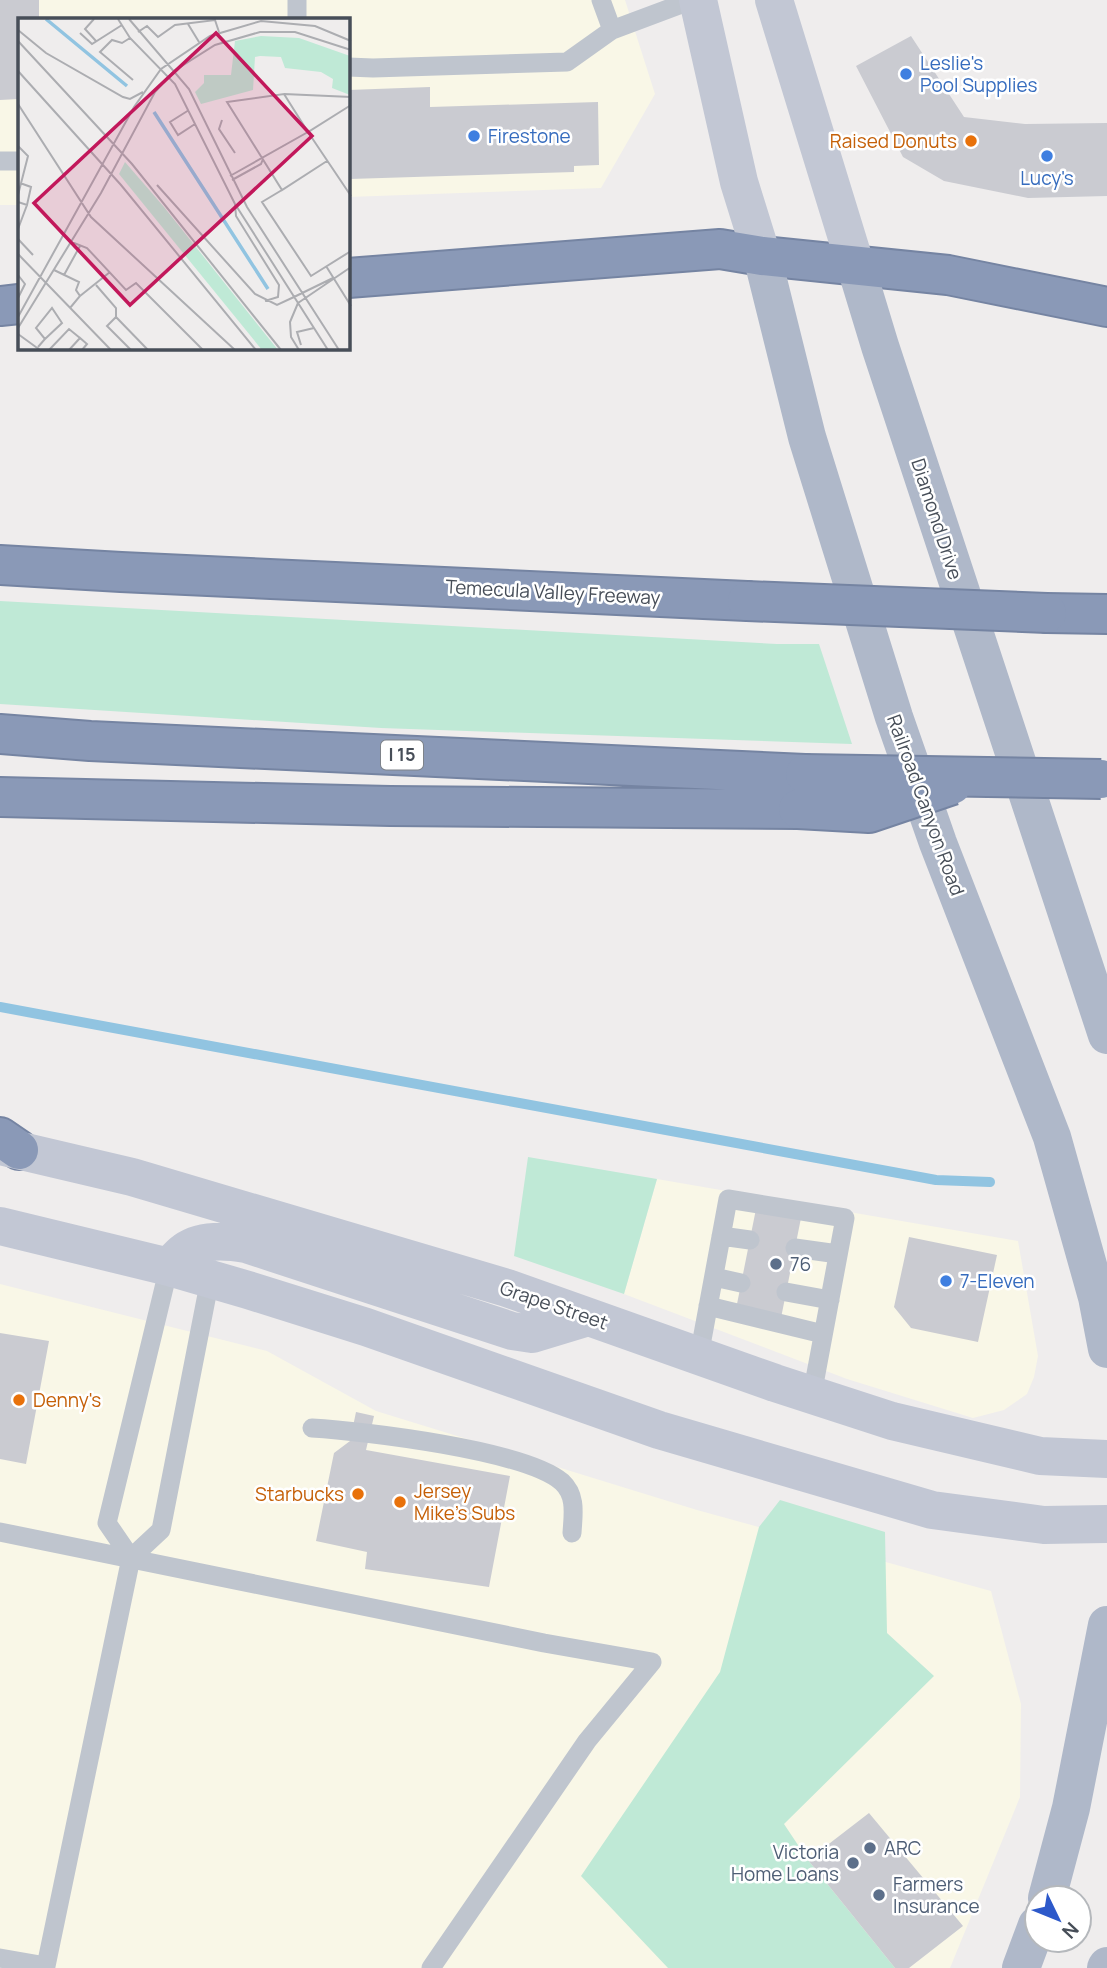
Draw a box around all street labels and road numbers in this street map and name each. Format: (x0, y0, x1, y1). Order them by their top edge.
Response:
street label: Diamond Drive (905, 455, 969, 583)
street label: Temecula Valley Freeway (445, 573, 661, 611)
street label: Railroad Canyon Road (881, 711, 971, 899)
road number: I 15 (381, 740, 423, 770)
street label: Grape Street (497, 1274, 611, 1336)

